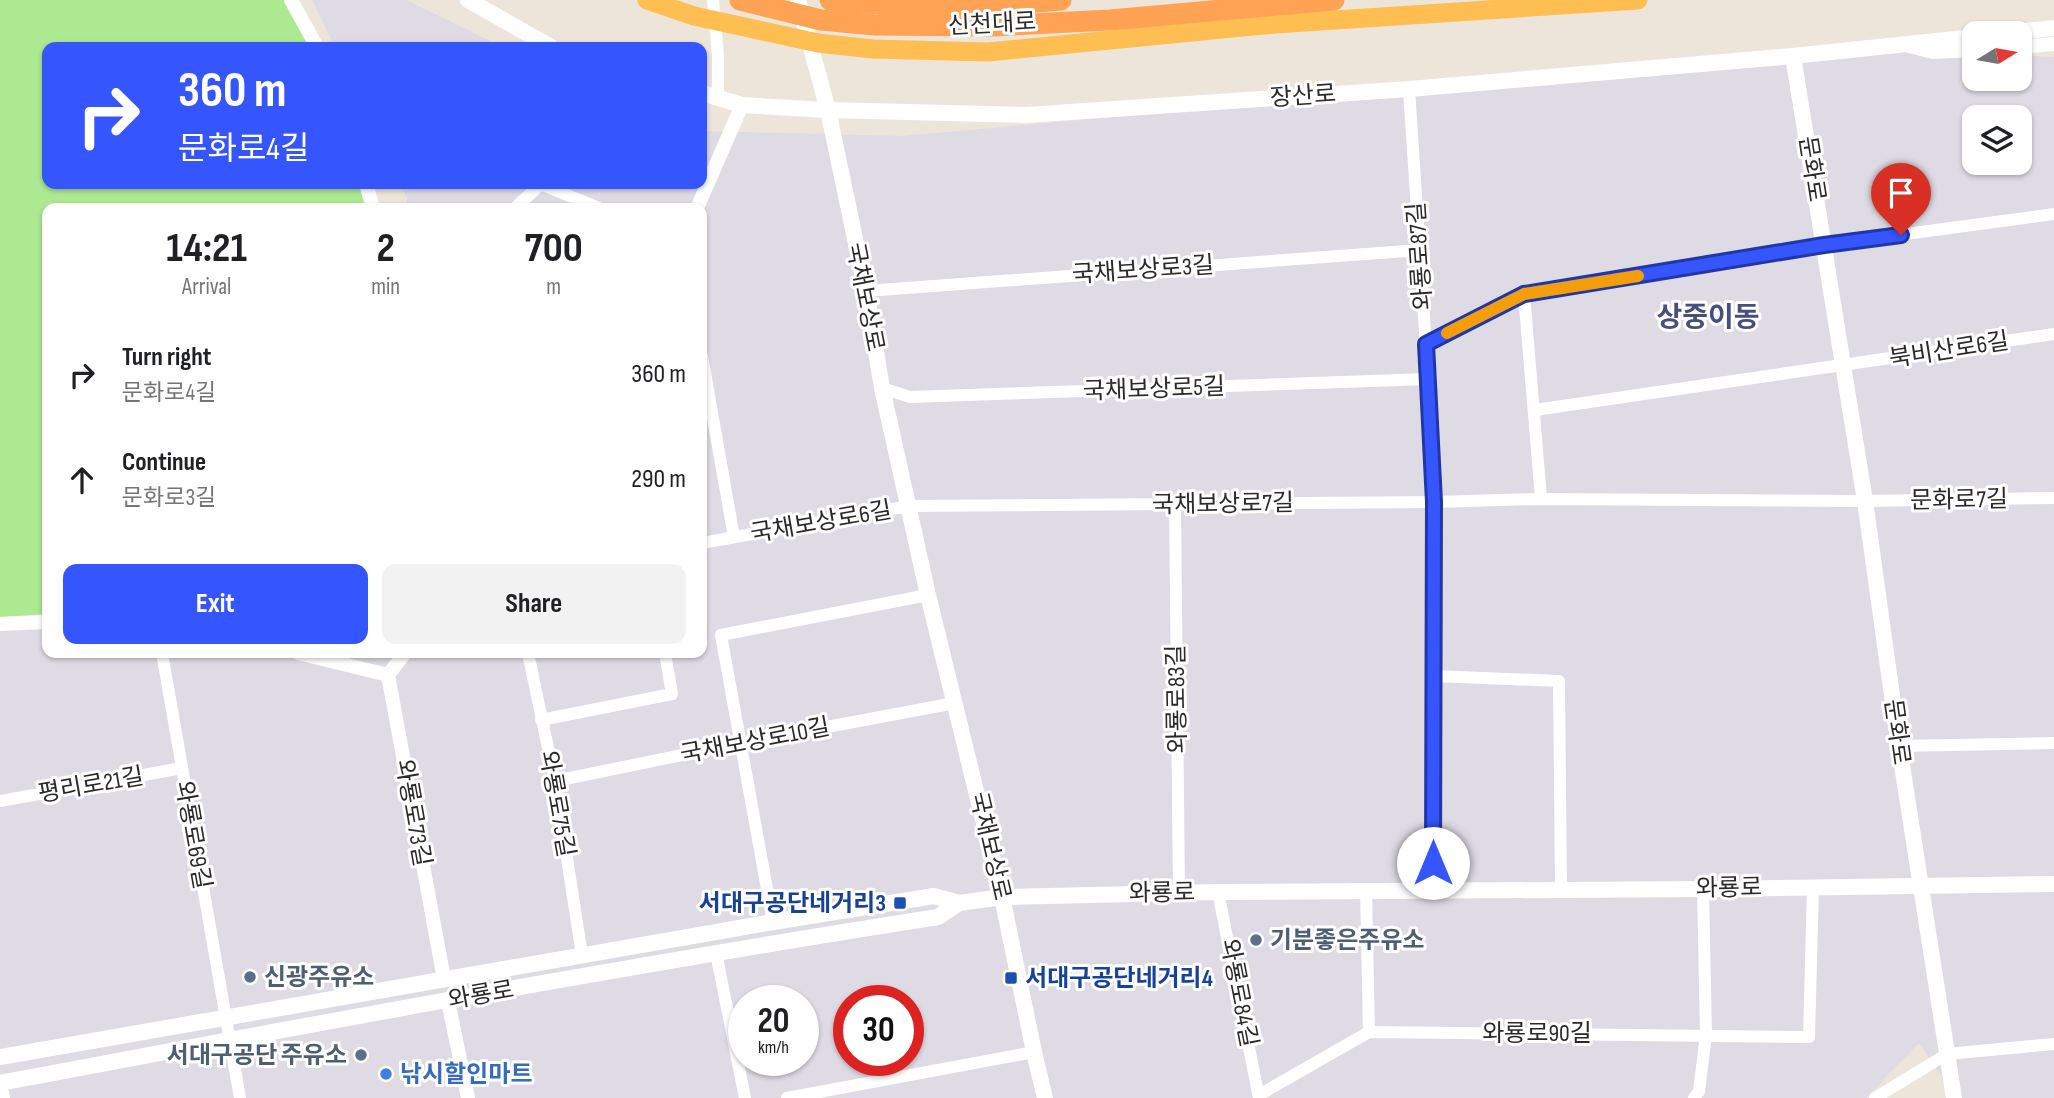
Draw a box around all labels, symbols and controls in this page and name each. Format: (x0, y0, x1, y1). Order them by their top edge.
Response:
street label: 신천대로 (947, 7, 1037, 41)
north arrow (1962, 21, 2032, 91)
map controls (1962, 21, 2032, 175)
text: 360 m (178, 62, 286, 121)
icon: right (63, 70, 154, 161)
street label: 장산로 (1269, 79, 1337, 113)
button: layers (1962, 105, 2032, 175)
text: 문화로4길 (178, 130, 309, 169)
street label: 문화로 (1792, 134, 1832, 204)
pin (1871, 163, 1931, 235)
icon: arrive (1882, 174, 1920, 212)
street label: 와룡로87길 (1402, 201, 1438, 311)
text: 14:21 (166, 223, 247, 274)
text: 2 (377, 223, 395, 274)
text: 700 (525, 223, 583, 274)
street label: 국채보상로 (840, 240, 890, 354)
street label: 국채보상로3길 (1071, 251, 1215, 289)
text: Arrival (182, 273, 231, 301)
text: min (371, 273, 400, 301)
text: m (546, 273, 561, 301)
district label: 상중이동 (1656, 301, 1760, 334)
street label: 북비산로6길 (1887, 326, 2011, 374)
text: Turn right (122, 342, 211, 373)
icon: right (63, 356, 101, 394)
text: 360 m (631, 359, 686, 390)
street label: 국채보상로5길 (1082, 372, 1226, 406)
text: 문화로4길 (122, 379, 216, 407)
text: Continue (122, 447, 206, 478)
icon: ahead (63, 461, 101, 499)
text: 290 m (631, 464, 686, 495)
text: 문화로3길 (122, 484, 216, 512)
street label: 문화로7길 (1910, 485, 2008, 515)
street label: 국채보상로7길 (1152, 488, 1294, 520)
street label: 국채보상로6길 (748, 495, 894, 549)
button: Exit (63, 564, 368, 644)
button: Share (382, 564, 686, 644)
street label: 와룡로83길 (1162, 644, 1192, 754)
street label: 문화로 (1878, 697, 1916, 767)
street label: 국채보상로10길 (678, 712, 832, 770)
street label: 와룡로75길 (533, 749, 581, 859)
street label: 와룡로73길 (389, 757, 437, 869)
street label: 평리로21길 (36, 761, 146, 809)
street label: 와룡로69길 (169, 779, 217, 891)
street label: 국채보상로 (963, 789, 1017, 903)
position arrow (1396, 826, 1470, 900)
street label: 와룡로 (1696, 873, 1762, 903)
street label: 와룡로 (1129, 878, 1195, 908)
place label: 서대구공단네거리3 (699, 889, 886, 918)
marker: 서대구공단네거리3 (892, 895, 908, 911)
place label: 기분좋은주유소 (1270, 926, 1425, 955)
marker: 기분좋은주유소 (1248, 932, 1264, 948)
street label: 와룡로84길 (1214, 937, 1264, 1049)
place label: 신광주유소 (264, 963, 374, 992)
place label: 서대구공단네거리4 (1025, 964, 1213, 993)
marker: 신광주유소 (242, 969, 258, 985)
marker: 서대구공단네거리4 (1003, 970, 1019, 986)
street label: 와룡로 (446, 975, 516, 1015)
speed limit sign: 30 (833, 985, 924, 1076)
text: 20 (758, 1000, 790, 1043)
street label: 와룡로90길 (1482, 1019, 1592, 1048)
text: km/h (758, 1037, 789, 1058)
place label: 서대구공단 주유소 (167, 1041, 347, 1070)
marker: 서대구공단 주유소 (353, 1047, 369, 1063)
place label: 낚시할인마트 (400, 1060, 532, 1089)
marker: 낚시할인마트 (378, 1066, 394, 1082)

